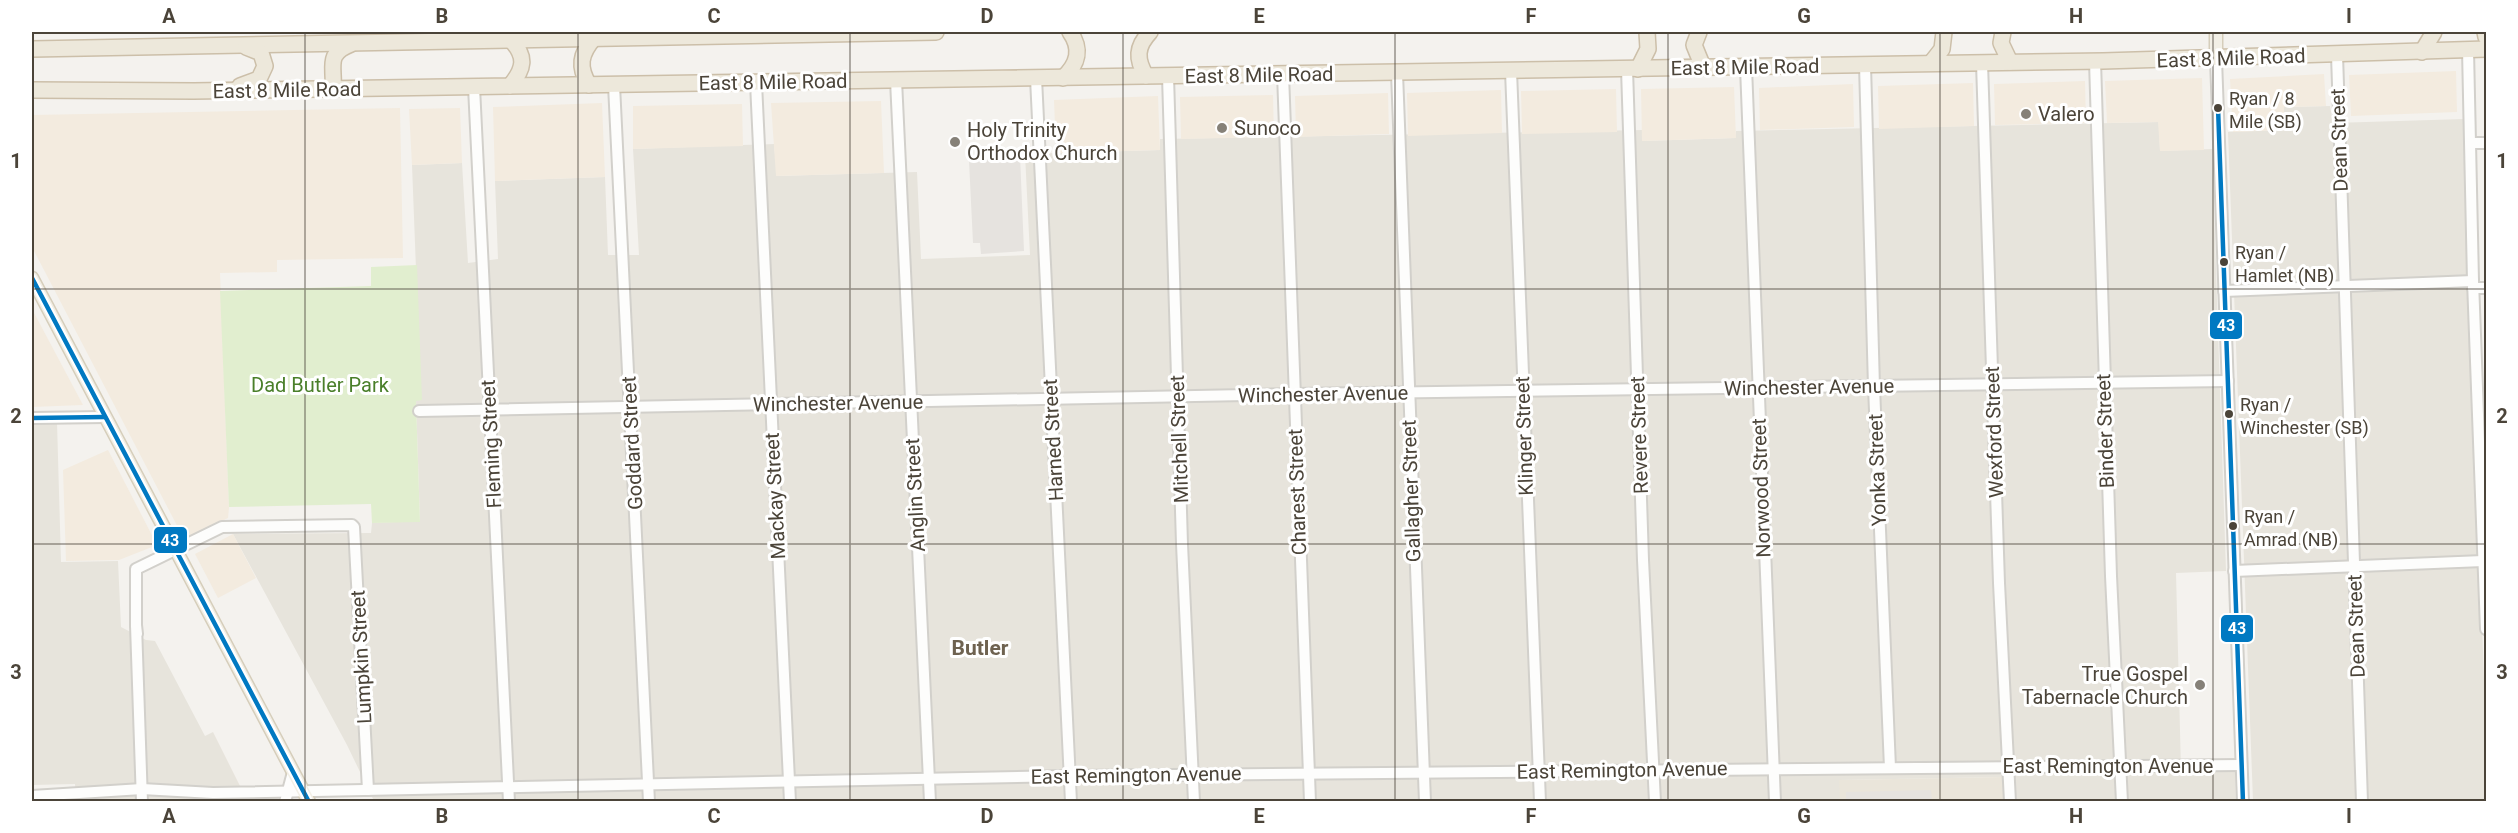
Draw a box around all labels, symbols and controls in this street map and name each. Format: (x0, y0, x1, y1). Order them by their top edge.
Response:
text: A (162, 4, 176, 28)
text: B (436, 4, 448, 28)
text: C (707, 4, 721, 28)
text: D (981, 4, 994, 28)
text: E (1253, 4, 1265, 28)
text: F (1526, 4, 1537, 28)
text: G (1797, 4, 1811, 28)
text: H (2069, 4, 2083, 28)
text: I (2346, 4, 2352, 28)
street label: East 8 Mile Road (2156, 43, 2306, 73)
street label: East 8 Mile Road (1670, 54, 1820, 80)
street label: East 8 Mile Road (1184, 62, 1334, 88)
street label: East 8 Mile Road (698, 69, 848, 95)
street label: East 8 Mile Road (212, 77, 362, 103)
place label: Ryan / 8 Mile (SB) (2229, 88, 2302, 133)
street label: Dean Street (2325, 88, 2353, 192)
place label: Valero (2038, 102, 2095, 126)
marker: Ryan / 8 Mile (SB) (2212, 102, 2224, 114)
marker: Valero (2019, 107, 2033, 121)
place label: Sunoco (1234, 116, 1301, 140)
place label: Holy Trinity Orthodox Church (967, 118, 1118, 165)
marker: Sunoco (1215, 121, 1229, 135)
marker: Holy Trinity Orthodox Church (948, 135, 962, 149)
text: 1 (10, 149, 22, 173)
text: 1 (2496, 149, 2508, 173)
place label: Ryan / Hamlet (NB) (2235, 242, 2334, 287)
marker: Ryan / Hamlet (NB) (2218, 256, 2230, 268)
line badge: 43 (2209, 311, 2243, 340)
text: 43 (2217, 316, 2235, 335)
street label: Wexford Street (1980, 366, 2008, 498)
park label: Dad Butler Park (251, 373, 390, 397)
street label: Binder Street (2091, 373, 2119, 489)
street label: Mitchell Street (1165, 374, 1193, 504)
street label: Winchester Avenue (1724, 374, 1894, 400)
street label: Goddard Street (617, 375, 647, 511)
street label: Klinger Street (1510, 376, 1538, 496)
street label: Revere Street (1625, 376, 1653, 494)
street label: Harned Street (1038, 378, 1068, 502)
street label: Fleming Street (476, 379, 506, 509)
street label: Winchester Avenue (1238, 381, 1408, 407)
street label: Winchester Avenue (753, 390, 923, 416)
place label: Ryan / Winchester (SB) (2240, 394, 2369, 439)
text: 2 (10, 404, 22, 428)
text: 2 (2496, 404, 2508, 428)
marker: Ryan / Winchester (SB) (2223, 408, 2235, 420)
street label: Yonka Street (1863, 413, 1891, 527)
street label: Norwood Street (1747, 418, 1775, 558)
street label: Gallagher Street (1397, 419, 1425, 563)
street label: Charest Street (1283, 428, 1311, 556)
street label: Mackay Street (760, 432, 790, 560)
street label: Anglin Street (900, 438, 930, 552)
place label: Ryan / Amrad (NB) (2244, 506, 2338, 551)
marker: Ryan / Amrad (NB) (2227, 520, 2239, 532)
line badge: 43 (153, 526, 188, 554)
text: 43 (161, 531, 179, 550)
street label: Dean Street (2342, 574, 2370, 678)
street label: Lumpkin Street (346, 590, 376, 724)
line badge: 43 (2220, 614, 2254, 643)
text: 43 (2228, 619, 2246, 638)
district label: Butler (952, 636, 1009, 660)
text: 3 (10, 660, 22, 684)
text: 3 (2496, 660, 2508, 684)
place label: True Gospel Tabernacle Church (2022, 662, 2188, 709)
marker: True Gospel Tabernacle Church (2193, 678, 2207, 692)
street label: East Remington Avenue (2003, 754, 2213, 778)
street label: East Remington Avenue (1516, 756, 1728, 784)
street label: East Remington Avenue (1030, 761, 1242, 789)
text: A (162, 804, 176, 828)
text: B (436, 804, 448, 828)
text: C (707, 804, 721, 828)
text: D (981, 804, 994, 828)
text: E (1253, 804, 1265, 828)
text: F (1526, 804, 1537, 828)
text: G (1797, 804, 1811, 828)
text: H (2069, 804, 2083, 828)
text: I (2346, 804, 2352, 828)

